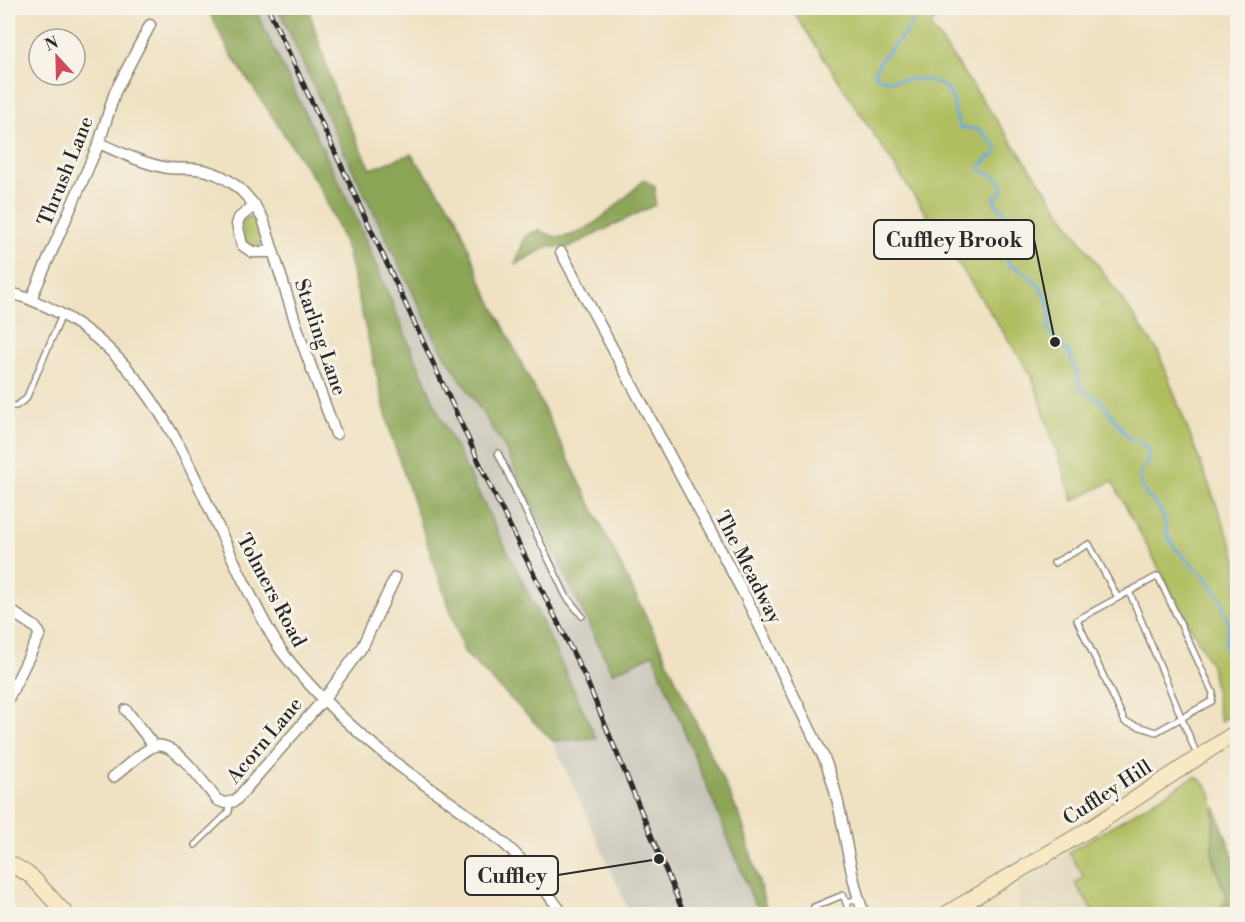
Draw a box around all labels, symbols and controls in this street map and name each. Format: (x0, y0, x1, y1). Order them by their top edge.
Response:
north arrow (27, 27, 87, 87)
text: N (42, 32, 62, 56)
street label: Thrush Lane (33, 113, 100, 230)
callout: Cuffley Brook (874, 220, 1034, 259)
text: Cuffley Brook (886, 228, 1023, 254)
street label: Starling Lane (288, 276, 351, 399)
street label: The Meadway (709, 507, 787, 628)
street label: Tolmers Road (230, 530, 311, 652)
street label: Acorn Lane (221, 693, 308, 790)
street label: Cuffley Hill (1059, 755, 1157, 831)
callout: Cuffley (465, 856, 558, 895)
text: Cuffley (477, 864, 547, 890)

